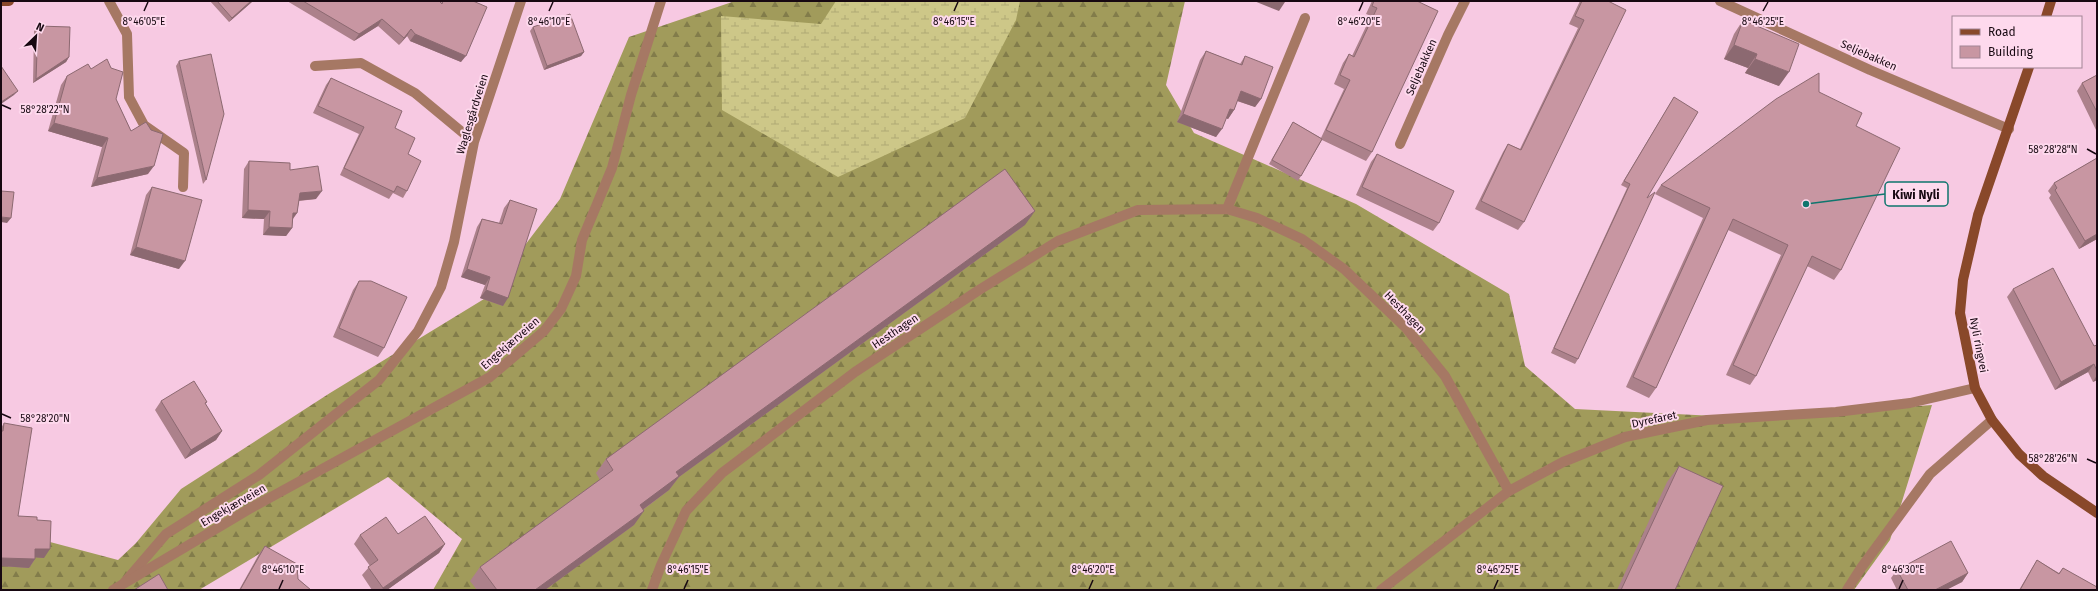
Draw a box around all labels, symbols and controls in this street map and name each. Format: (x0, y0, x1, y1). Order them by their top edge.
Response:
north arrow (16, 16, 56, 56)
text: 8°46'05"E (123, 16, 165, 28)
text: 8°46'10"E (528, 16, 570, 28)
text: 8°46'15"E (933, 16, 975, 28)
text: 8°46'20"E (1337, 16, 1381, 28)
text: 8°46'25"E (1742, 16, 1784, 28)
legend (1952, 16, 2082, 68)
text: N (34, 20, 46, 35)
text: Road (1988, 25, 2016, 39)
street label: Seljebakken (1403, 37, 1440, 97)
street label: Seljebakken (1839, 37, 1899, 74)
text: Building (1988, 45, 2034, 59)
street label: Waglesgårdveien (454, 72, 491, 156)
text: 58°28'22"N (21, 104, 69, 116)
text: 58°28'28"N (2028, 144, 2078, 156)
callout: Kiwi Nyli (1885, 182, 1948, 206)
text: Kiwi Nyli (1892, 188, 1940, 202)
street label: Hesthagen (1382, 289, 1428, 336)
street label: Hesthagen (870, 311, 921, 352)
street label: Engekjærveien (479, 315, 542, 372)
street label: Nyli ringvei (1967, 316, 1990, 374)
street label: Dyrefaret (1630, 408, 1678, 431)
text: 58°28'20"N (20, 413, 70, 425)
text: 58°28'26"N (2028, 453, 2078, 465)
street label: Engekjærveien (198, 482, 268, 529)
text: 8°46'10"E (262, 564, 304, 576)
text: 8°46'15"E (667, 564, 709, 576)
text: 8°46'20"E (1071, 564, 1115, 576)
text: 8°46'25"E (1477, 564, 1519, 576)
text: 8°46'30"E (1881, 564, 1925, 576)

